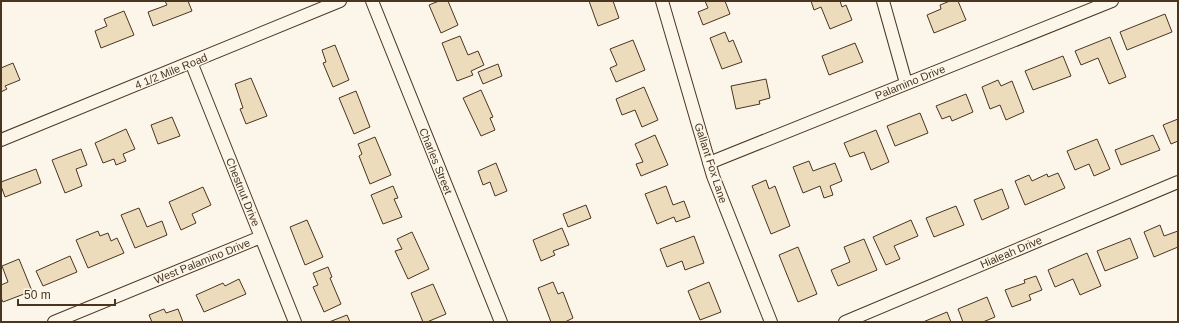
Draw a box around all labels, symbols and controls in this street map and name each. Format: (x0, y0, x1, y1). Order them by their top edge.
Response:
street label: 4 1/2 Mile Road (133, 51, 209, 91)
street label: Palamino Drive (873, 62, 947, 102)
street label: Gallant Fox Lane (692, 121, 730, 205)
street label: Charles Street (417, 126, 455, 196)
street label: Chestnut Drive (224, 156, 262, 228)
street label: Hialeah Drive (978, 234, 1044, 270)
street label: West Palamino Drive (152, 236, 252, 286)
scale bar (18, 281, 115, 307)
text: 50 m (24, 288, 51, 302)

